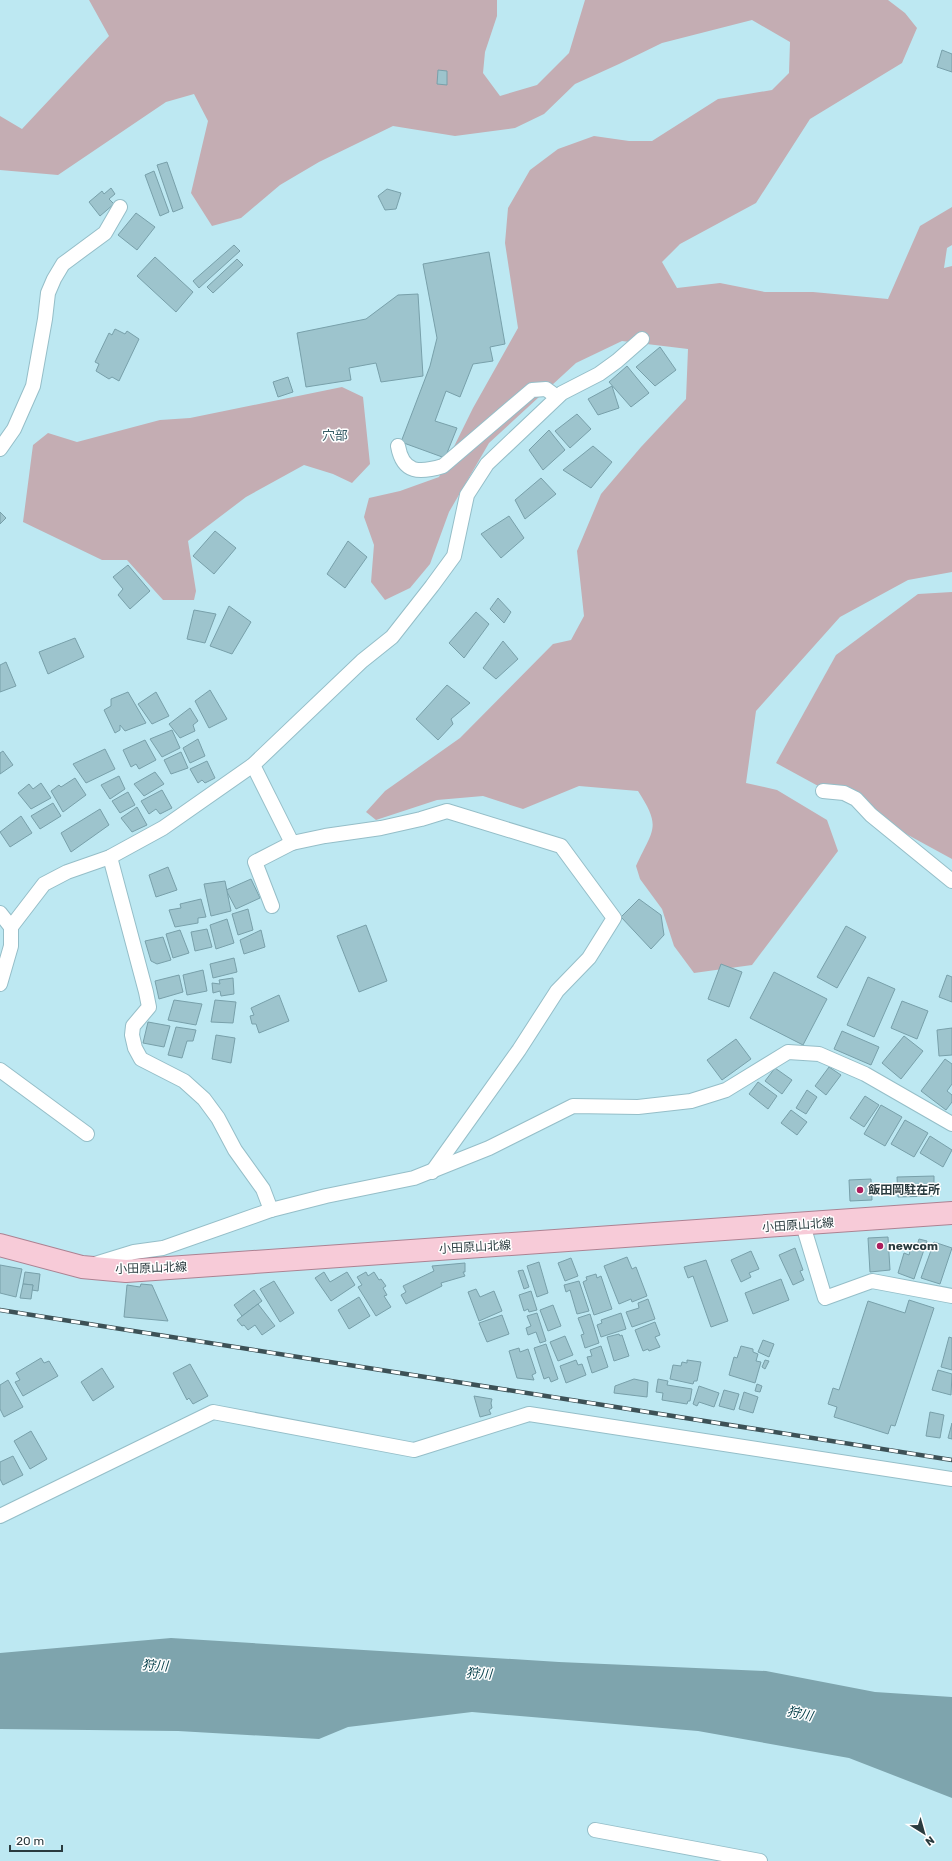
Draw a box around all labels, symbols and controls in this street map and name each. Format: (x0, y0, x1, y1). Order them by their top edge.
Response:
district label: 穴部 (322, 428, 348, 443)
place label: 飯田岡駐在所 (868, 1183, 940, 1197)
marker: 飯田岡駐在所 (855, 1185, 865, 1195)
street label: 小田原山北線 (762, 1216, 834, 1234)
street label: 小田原山北線 (439, 1238, 511, 1256)
place label: newcom (888, 1239, 938, 1253)
marker: newcom (875, 1241, 885, 1251)
street label: 小田原山北線 (115, 1260, 187, 1276)
water label: 狩川 (142, 1657, 170, 1674)
water label: 狩川 (466, 1665, 494, 1682)
water label: 狩川 (786, 1703, 816, 1724)
north arrow (904, 1813, 944, 1853)
scale bar (10, 1827, 62, 1853)
text: N (923, 1833, 937, 1848)
text: 20 m (16, 1834, 44, 1848)

